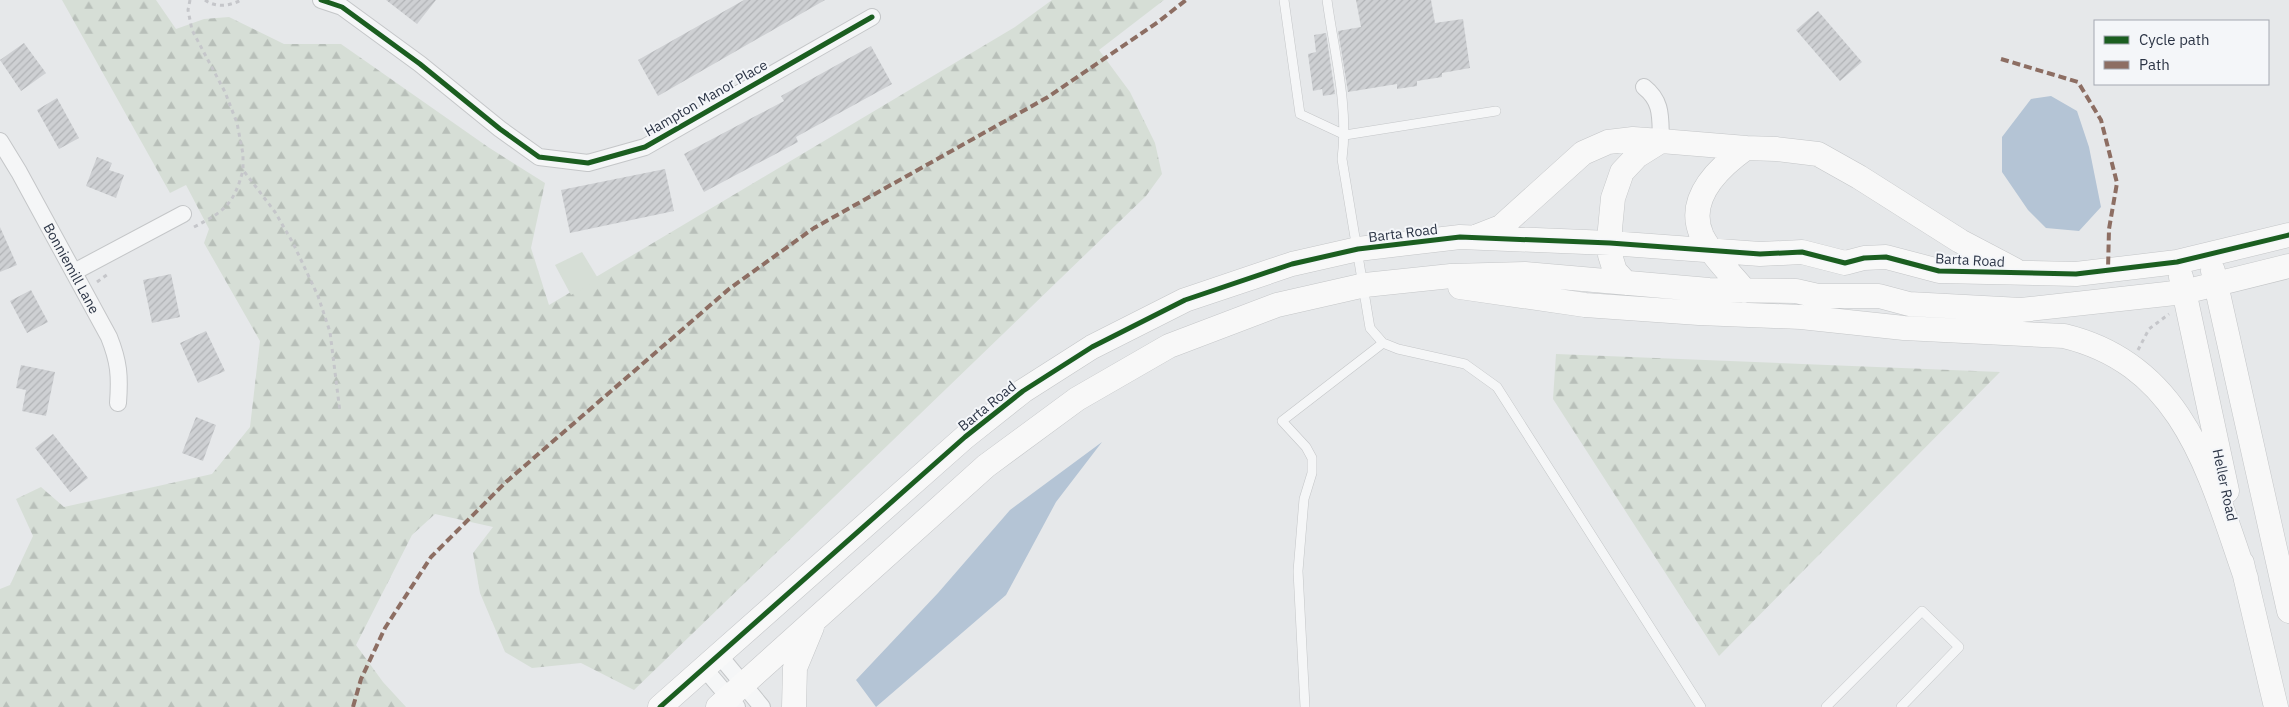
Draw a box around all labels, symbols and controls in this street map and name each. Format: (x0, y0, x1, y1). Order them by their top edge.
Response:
legend (2094, 20, 2269, 85)
text: Cycle path (2139, 30, 2210, 49)
street label: Hampton Manor Place (641, 55, 771, 141)
text: Path (2139, 55, 2170, 74)
street label: Bonniemill Lane (39, 220, 104, 317)
street label: Barta Road (1367, 220, 1439, 246)
street label: Barta Road (1935, 249, 2005, 271)
street label: Barta Road (954, 377, 1020, 435)
street label: Heller Road (2209, 447, 2241, 523)

